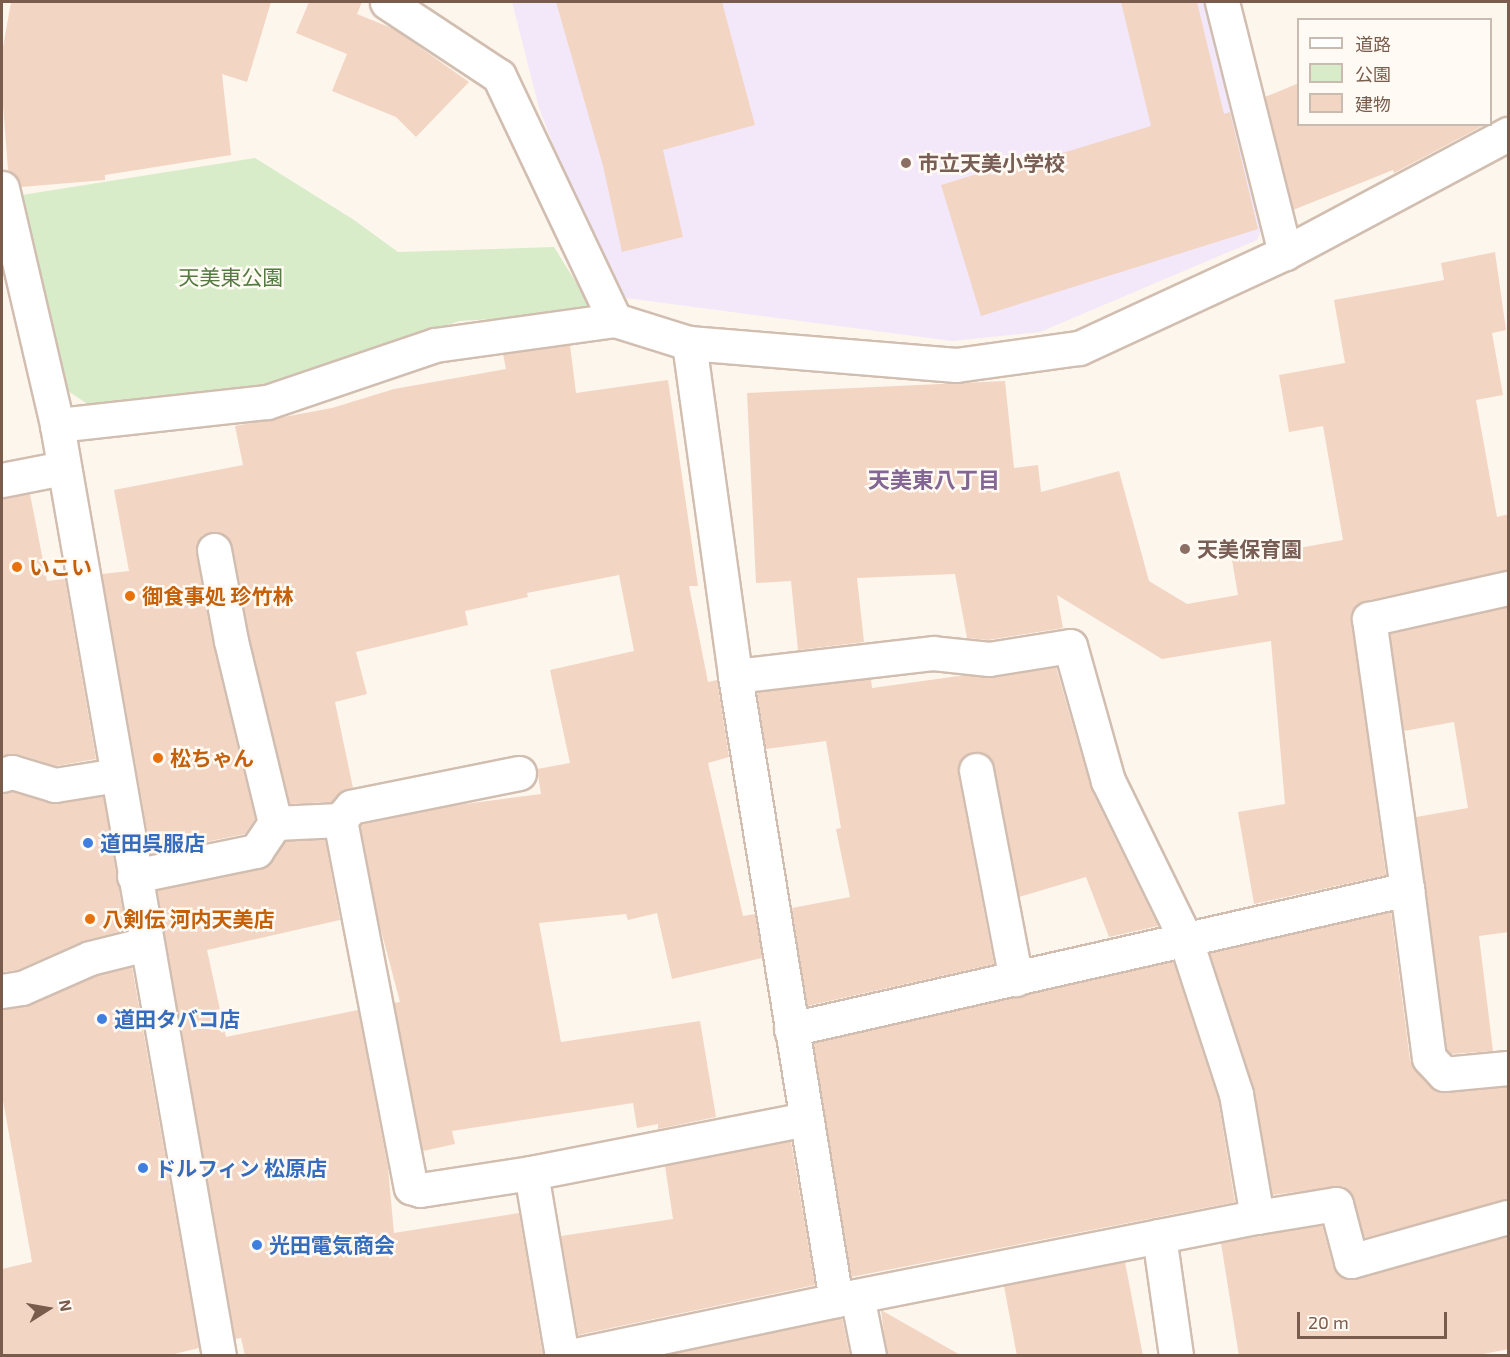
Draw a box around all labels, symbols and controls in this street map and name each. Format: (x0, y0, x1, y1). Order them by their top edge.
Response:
legend (1297, 18, 1492, 126)
text: 道路 (1355, 33, 1391, 55)
text: 公園 (1355, 63, 1391, 85)
text: 建物 (1355, 93, 1391, 115)
place label: 市立天美小学校 (918, 150, 1065, 176)
marker: 市立天美小学校 (899, 156, 913, 170)
park label: 天美東公園 (179, 264, 283, 290)
district label: 天美東八丁目 (868, 467, 1000, 493)
place label: 天美保育園 (1197, 536, 1302, 562)
marker: 天美保育園 (1178, 542, 1192, 556)
place label: いこい (29, 554, 92, 580)
marker: いこい (10, 560, 24, 574)
place label: 御食事処 珍竹林 (142, 583, 294, 609)
marker: 御食事処 珍竹林 (123, 589, 137, 603)
place label: 松ちゃん (170, 745, 254, 771)
marker: 松ちゃん (151, 751, 165, 765)
place label: 道田呉服店 (100, 830, 205, 856)
marker: 道田呉服店 (81, 836, 95, 850)
place label: 八剣伝 河内天美店 (102, 906, 275, 932)
marker: 八剣伝 河内天美店 (83, 912, 97, 926)
place label: 道田タバコ店 (114, 1006, 240, 1032)
marker: 道田タバコ店 (95, 1012, 109, 1026)
place label: ドルフィン 松原店 (155, 1155, 328, 1181)
marker: ドルフィン 松原店 (136, 1161, 150, 1175)
place label: 光田電気商会 (269, 1232, 395, 1258)
marker: 光田電気商会 (250, 1238, 264, 1252)
north arrow (18, 1279, 78, 1339)
text: N (56, 1298, 77, 1313)
scale bar (1300, 1300, 1450, 1338)
text: 20 m (1308, 1311, 1349, 1333)

